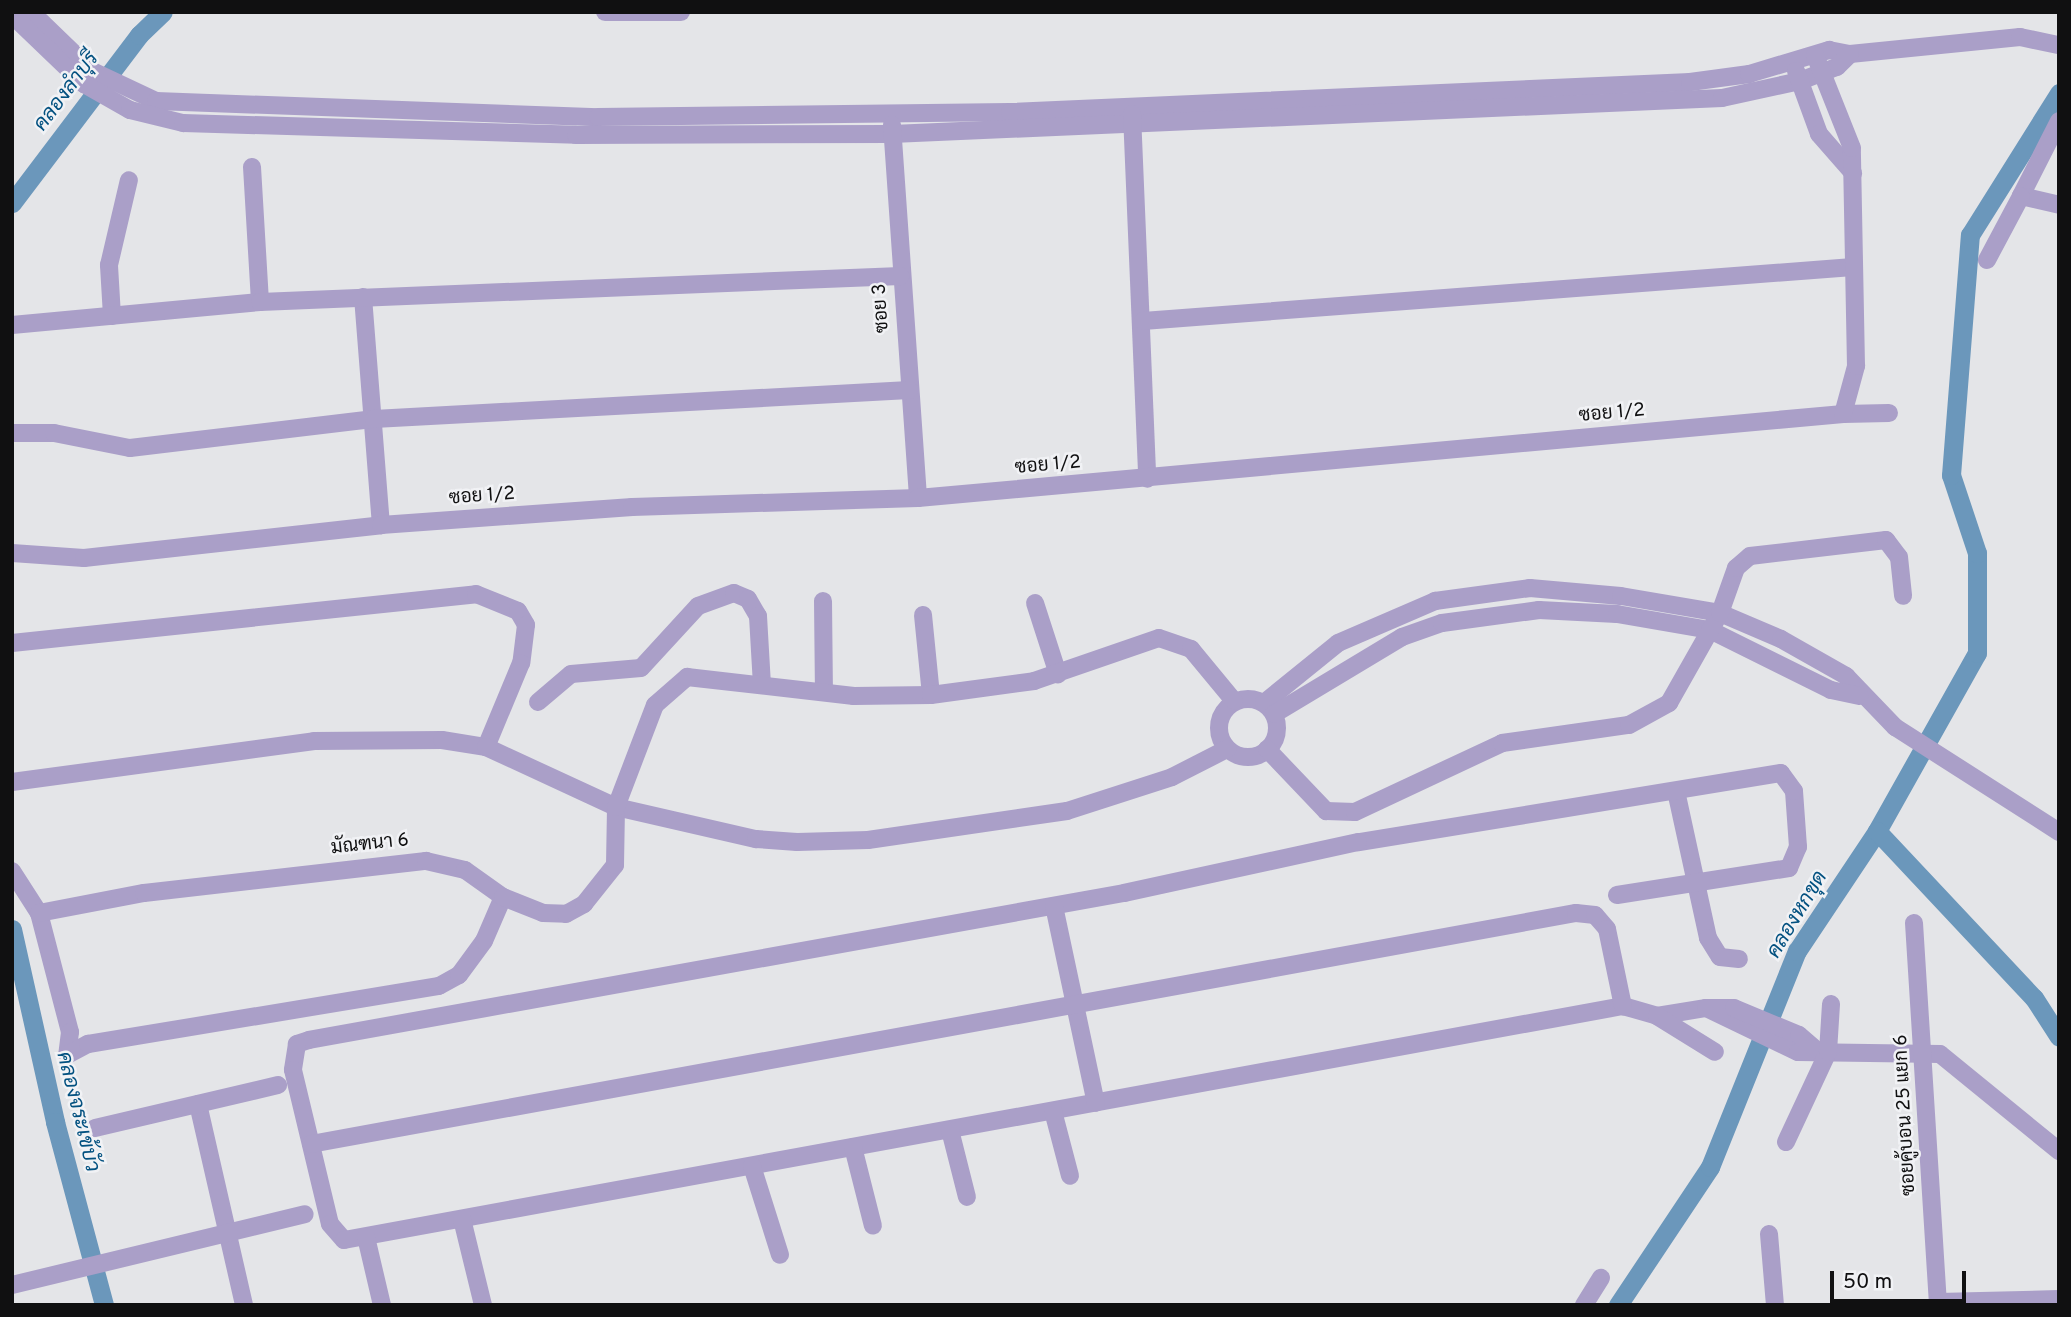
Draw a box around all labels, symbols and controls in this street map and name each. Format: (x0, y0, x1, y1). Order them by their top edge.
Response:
water label: คลองลำบุรี (29, 47, 105, 137)
street label: ซอย 3 (869, 282, 895, 334)
street label: ซอย 1/2 (1578, 400, 1646, 428)
street label: ซอย 1/2 (1014, 452, 1082, 480)
street label: ซอย 1/2 (448, 483, 516, 511)
street label: มัณฑนา 6 (330, 830, 410, 860)
water label: คลองหกขุด (1762, 867, 1834, 963)
street label: ซอยคู้บอน 25 แยก 6 (1890, 1034, 1922, 1196)
water label: คลองจระเข้บัว (50, 1049, 104, 1175)
scale bar (1833, 1258, 1969, 1302)
text: 50 m (1843, 1269, 1892, 1296)

